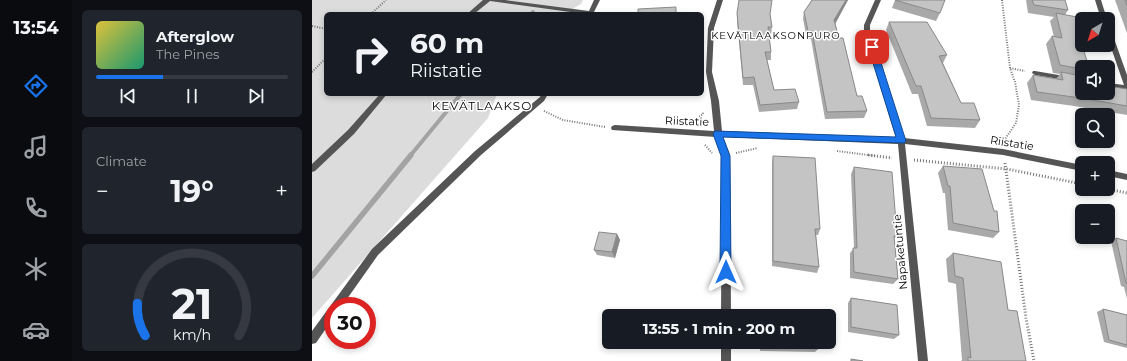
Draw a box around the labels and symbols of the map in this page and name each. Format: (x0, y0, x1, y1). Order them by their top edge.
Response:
north arrow (1075, 12, 1115, 52)
district label: KEVÄTLAAKSONPURO (711, 29, 841, 42)
pin (855, 30, 889, 64)
district label: KEVÄTLAAKSO (432, 98, 532, 113)
street label: Riistatie (665, 113, 710, 129)
street label: Riistatie (989, 133, 1035, 153)
street label: Napaketuntie (890, 213, 910, 290)
position arrow (705, 251, 747, 293)
speed limit sign: 30 (324, 297, 376, 349)

